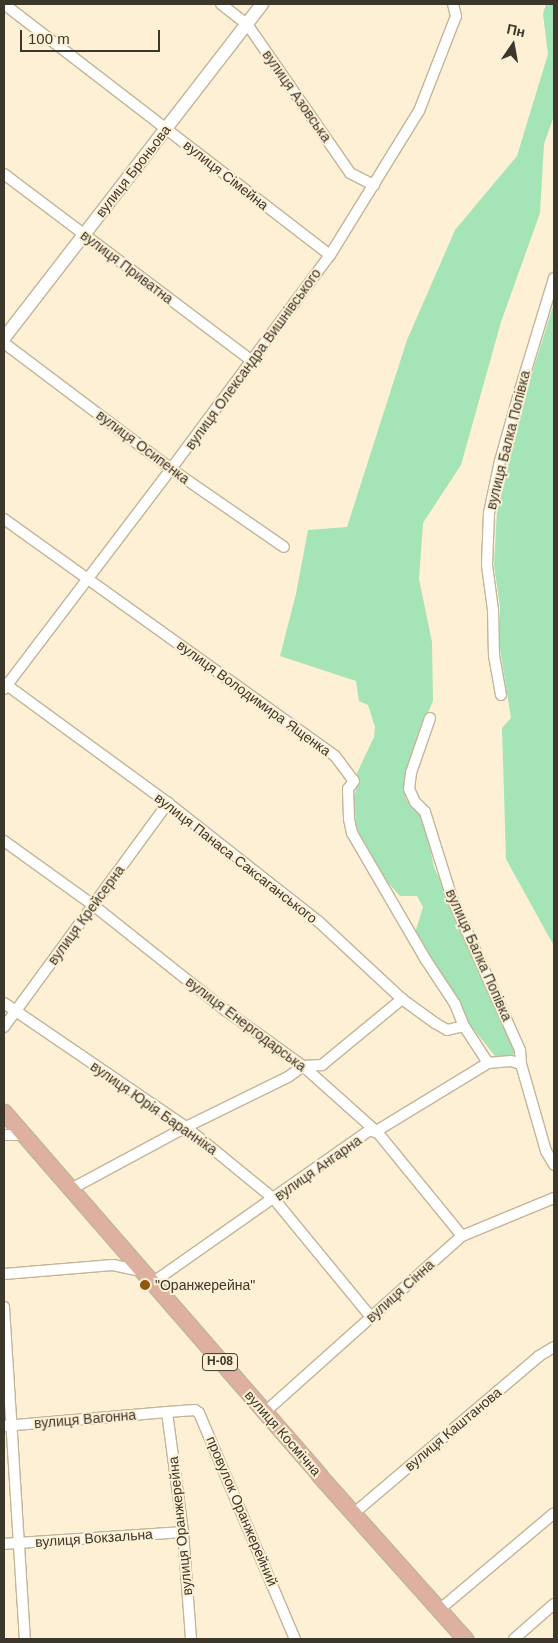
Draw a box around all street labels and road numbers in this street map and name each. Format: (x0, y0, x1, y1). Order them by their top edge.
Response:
street label: вулиця Азовська (259, 47, 335, 145)
street label: вулиця Броньова (92, 122, 174, 220)
street label: вулиця Сімейна (180, 137, 272, 213)
street label: вулиця Приватна (77, 227, 177, 307)
street label: вулиця Олександра Вишнівського (182, 265, 324, 453)
street label: вулиця Балка Попівка (483, 369, 533, 511)
street label: вулиця Осипенка (93, 406, 193, 488)
street label: вулиця Володимира Ященка (174, 637, 334, 759)
street label: вулиця Панаса Саксаганського (151, 789, 321, 927)
street label: вулиця Крейсерна (44, 862, 128, 968)
street label: вулиця Балка Попівка (442, 886, 516, 1024)
street label: вулиця Енергодарська (182, 973, 310, 1075)
street label: вулиця Юрія Баранніка (87, 1058, 221, 1158)
street label: вулиця Ангарна (271, 1132, 365, 1204)
street label: вулиця Сінна (363, 1256, 437, 1326)
road number: Н-08 (201, 1352, 239, 1371)
street label: вулиця Каштанова (401, 1384, 505, 1474)
street label: вулиця Космічна (241, 1387, 325, 1479)
street label: вулиця Вагонна (33, 1406, 137, 1432)
street label: провулок Оранжерейний (203, 1434, 281, 1588)
street label: вулиця Оранжерейна (164, 1456, 196, 1596)
street label: вулиця Вокзальна (35, 1526, 153, 1550)

